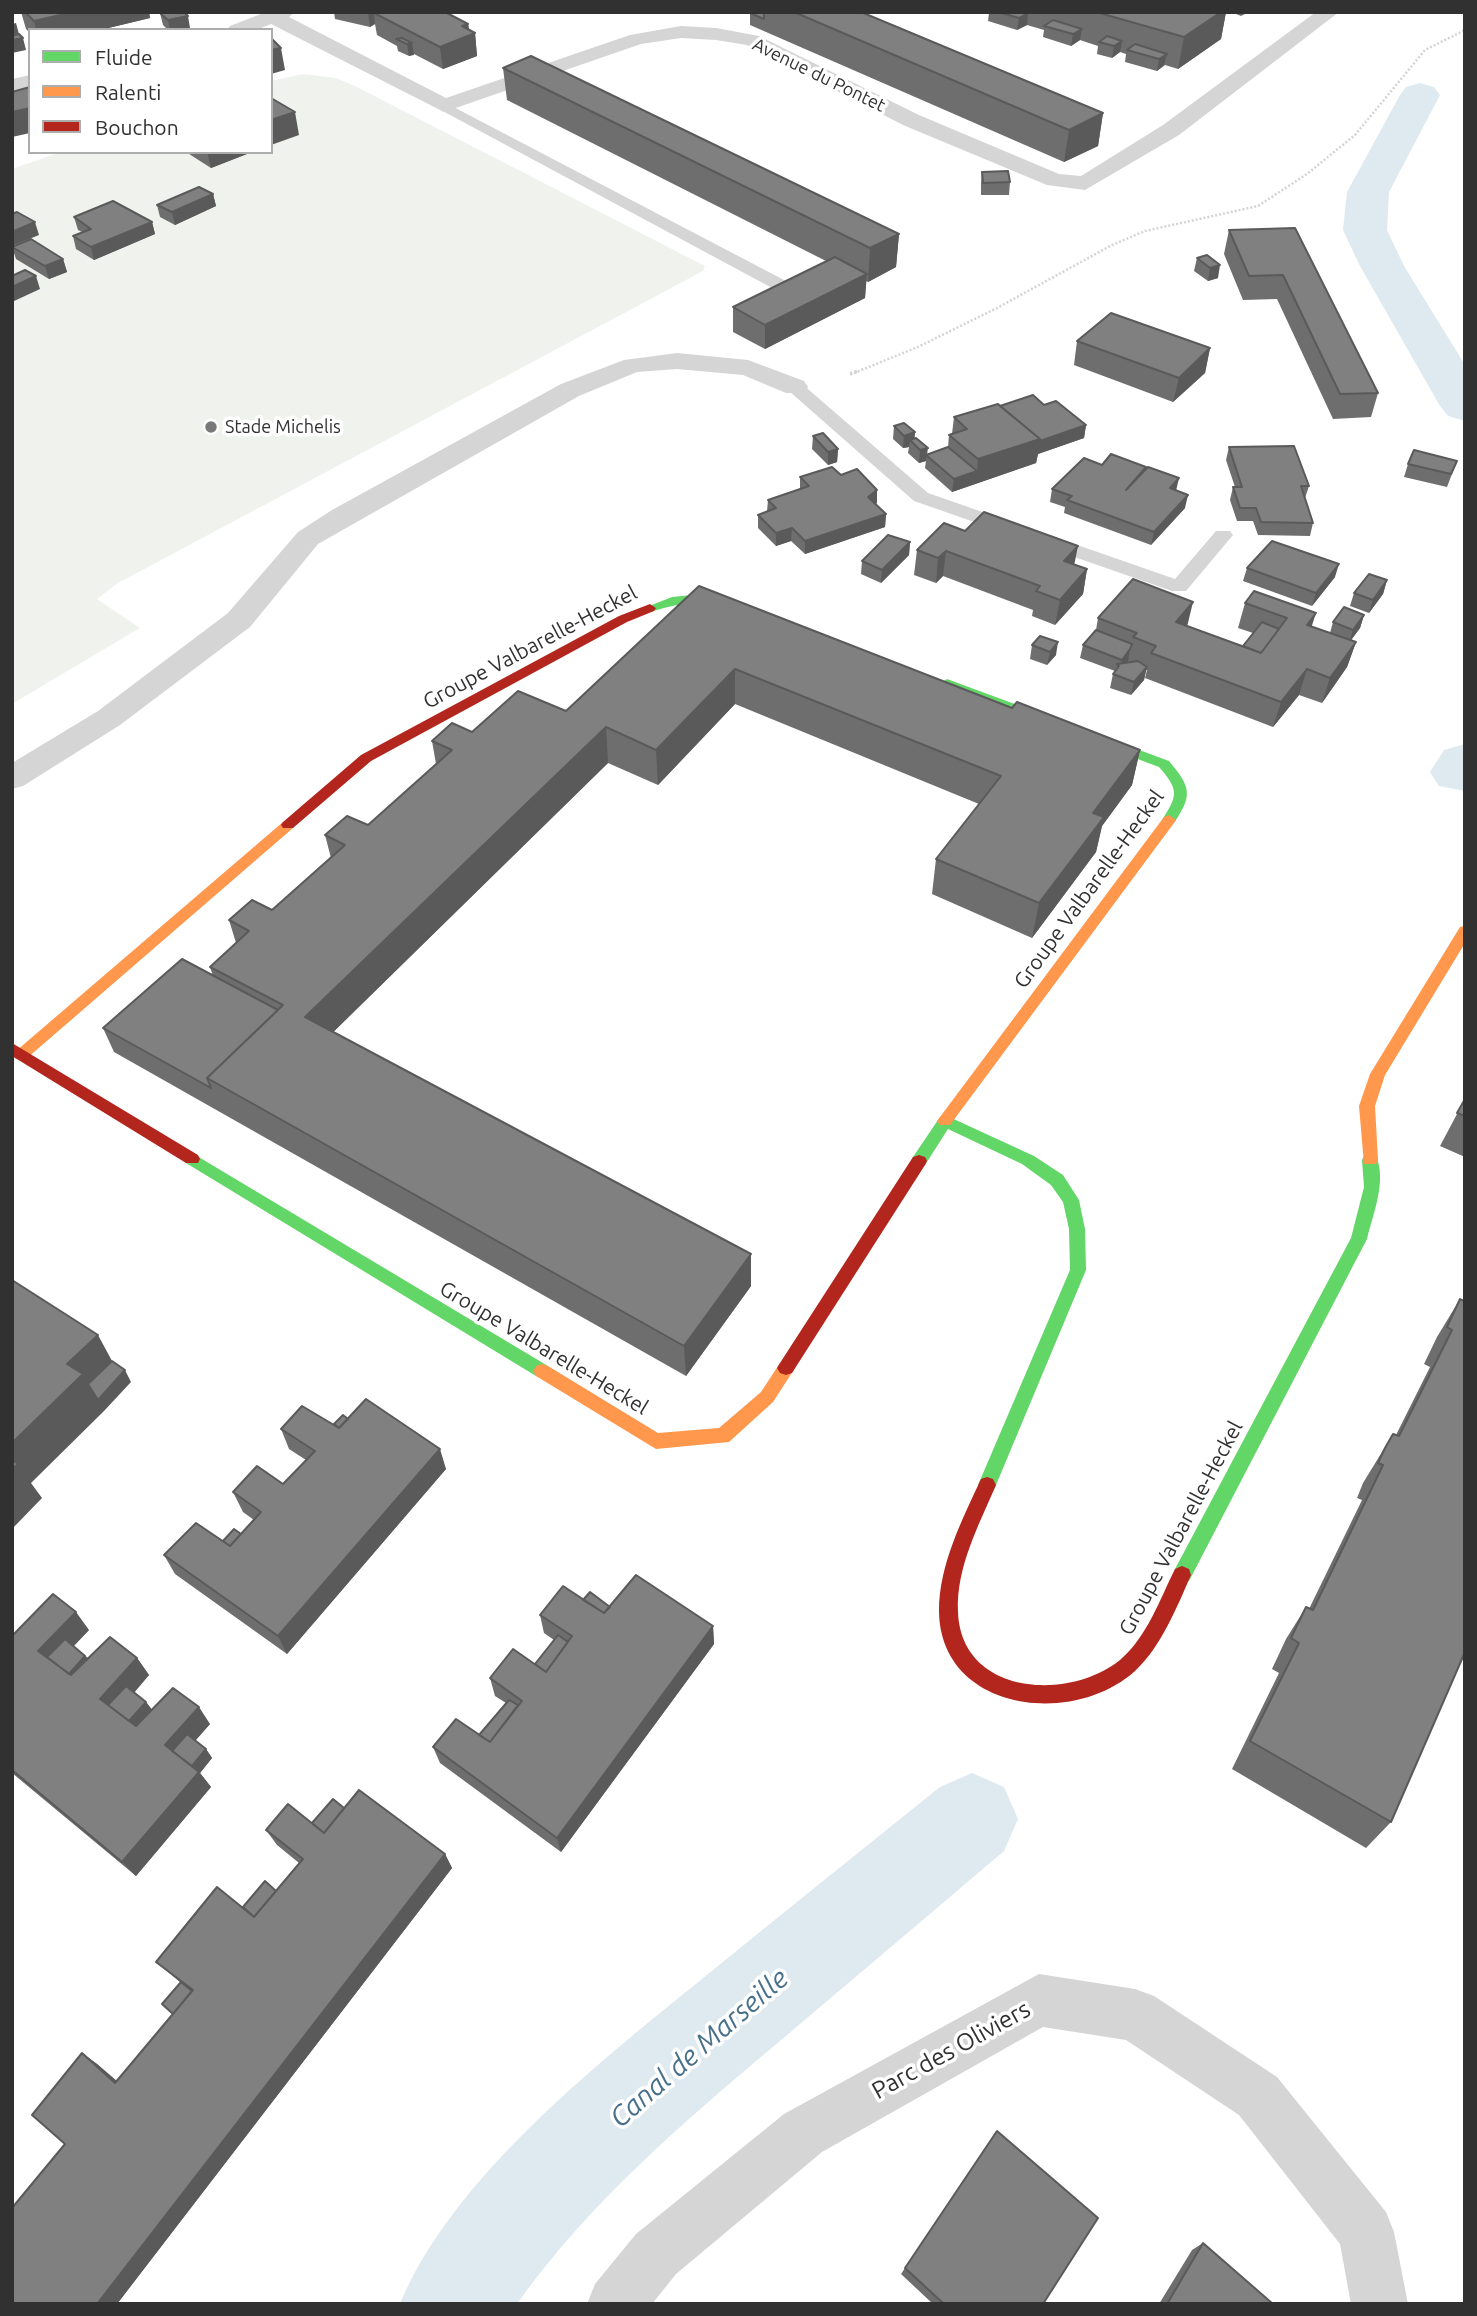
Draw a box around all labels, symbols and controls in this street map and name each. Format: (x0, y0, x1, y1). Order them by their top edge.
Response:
legend (28, 28, 273, 154)
street label: Avenue du Pontet (749, 33, 889, 117)
text: Fluide (95, 45, 153, 69)
text: Ralenti (95, 80, 161, 104)
text: Bouchon (95, 115, 179, 139)
place label: Stade Michelis (225, 416, 341, 438)
marker: Stade Michelis (203, 419, 219, 435)
street label: Groupe Valbarelle-Heckel (419, 580, 641, 714)
street label: Groupe Valbarelle-Heckel (1009, 785, 1169, 993)
street label: Groupe Valbarelle-Heckel (435, 1276, 653, 1420)
street label: Groupe Valbarelle-Heckel (1114, 1417, 1248, 1639)
water label: Canal de Marseille (603, 1961, 795, 2135)
street label: Parc des Oliviers (867, 1995, 1035, 2105)

